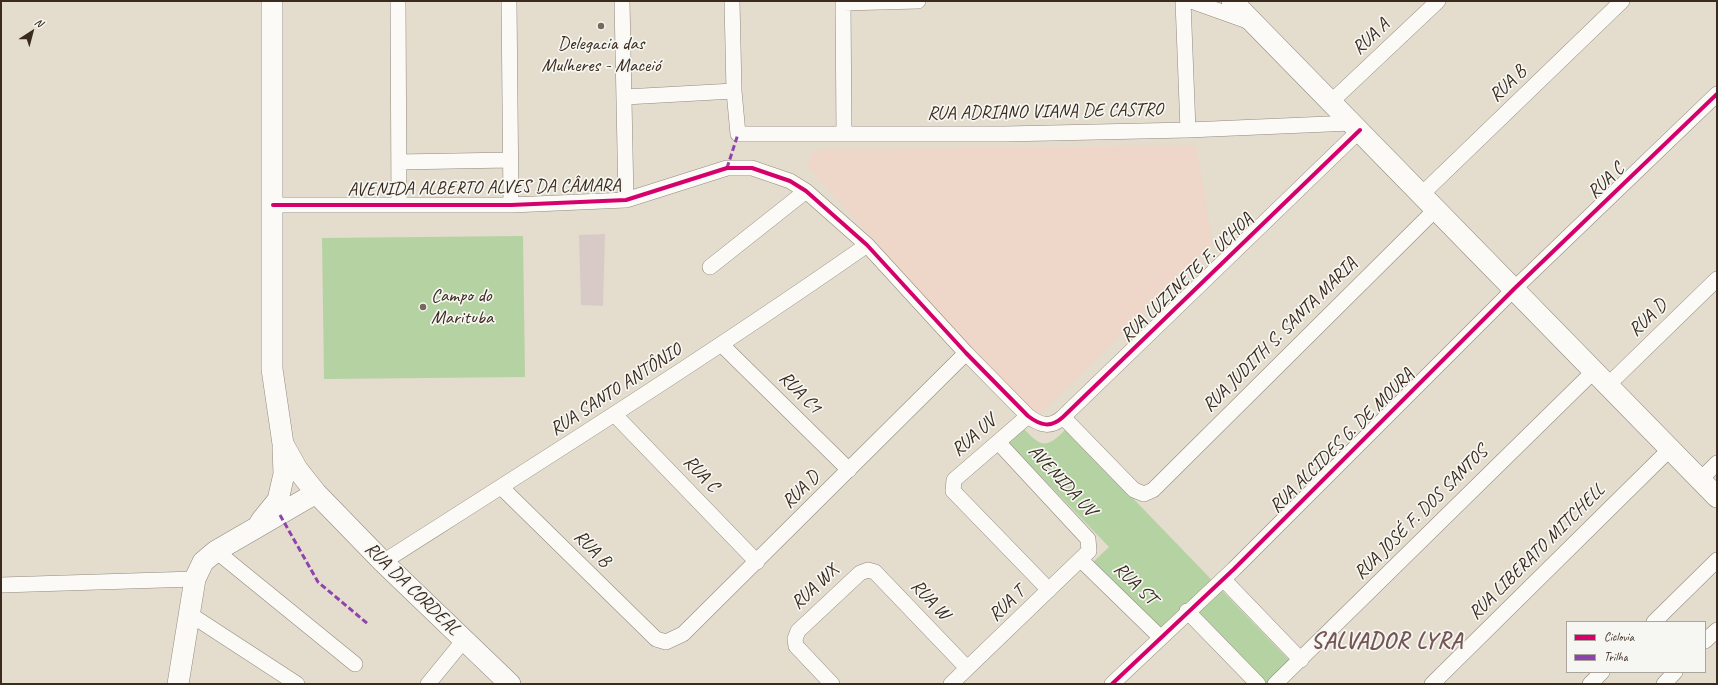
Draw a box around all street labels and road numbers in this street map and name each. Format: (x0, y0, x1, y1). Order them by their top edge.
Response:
street label: RUA A (1348, 14, 1394, 60)
street label: RUA B (1485, 61, 1531, 107)
street label: RUA ADRIANO VIANA DE CASTRO (927, 99, 1163, 125)
street label: RUA C (1583, 158, 1629, 204)
street label: AVENIDA ALBERTO ALVES DA CÂMARA (347, 174, 621, 202)
street label: RUA LUZINETE F. UCHOA (1116, 209, 1258, 347)
street label: RUA JUDITH S. SANTA MARIA (1198, 253, 1362, 417)
street label: RUA D (1624, 294, 1672, 342)
street label: RUA SANTO ANTÔNIO (546, 339, 686, 441)
street label: RUA ALCIDES G. DE MOURA (1265, 364, 1419, 518)
street label: RUA C1 (774, 367, 826, 419)
street label: RUA UV (947, 410, 1001, 462)
street label: AVENIDA UV (1023, 440, 1101, 522)
street label: RUA JOSÉ F. DOS SANTOS (1349, 441, 1493, 585)
street label: RUA C (678, 451, 724, 497)
street label: RUA D (777, 466, 825, 514)
street label: RUA LIBERATO MITCHELL (1464, 479, 1610, 625)
street label: RUA B (569, 526, 615, 572)
street label: RUA DA CORDEAL (359, 538, 465, 640)
street label: RUA ST (1109, 558, 1161, 610)
street label: RUA WX (786, 559, 844, 615)
street label: RUA W (906, 575, 954, 625)
street label: RUA T (984, 581, 1030, 627)

